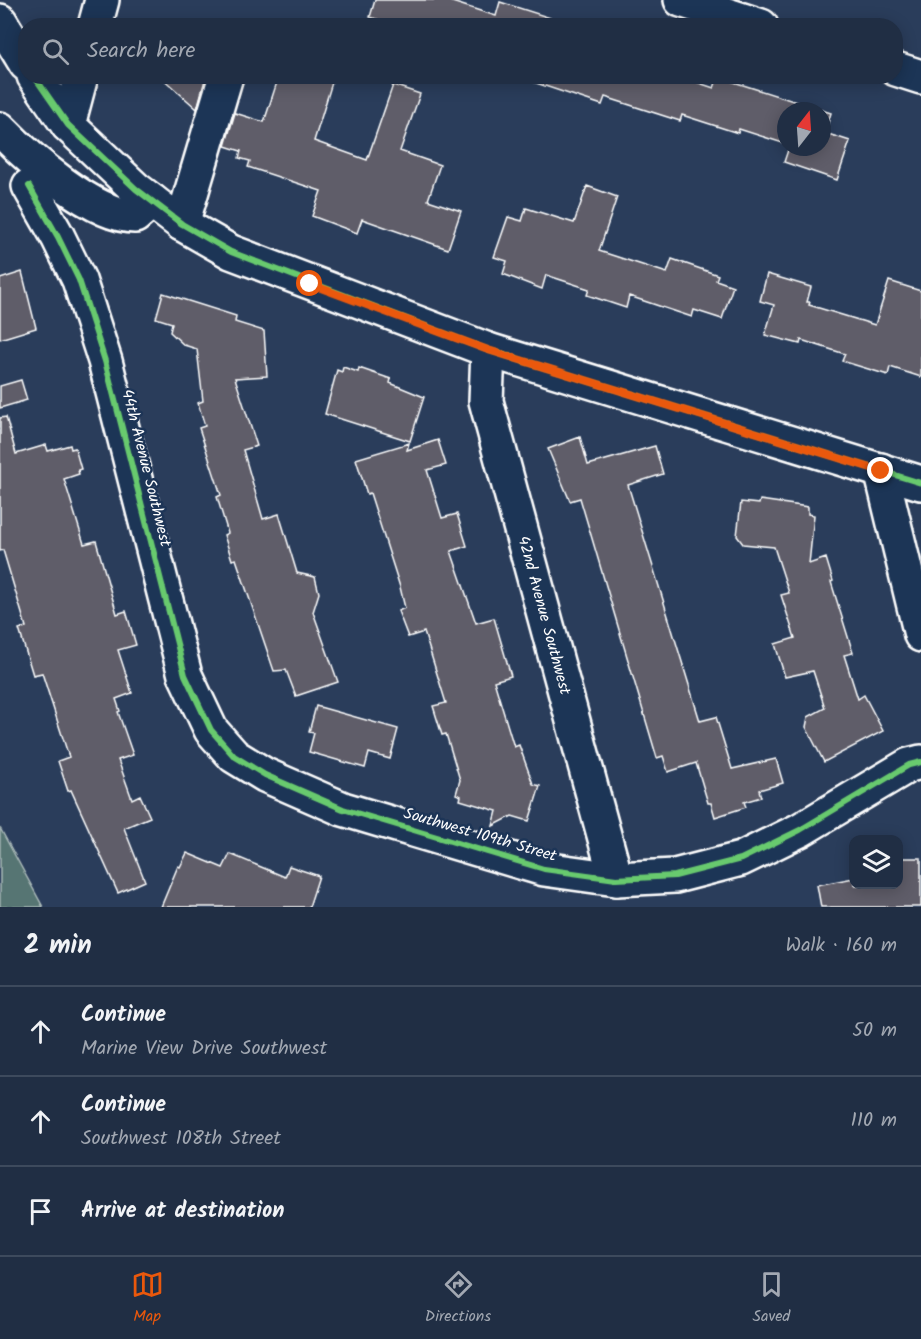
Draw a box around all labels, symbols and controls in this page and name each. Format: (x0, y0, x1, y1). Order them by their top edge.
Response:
search box (18, 18, 903, 84)
text: Search here (87, 34, 195, 69)
icon: search (39, 35, 72, 68)
north arrow (777, 102, 831, 156)
route start (296, 270, 322, 296)
street label: 44th Avenue Southwest (114, 387, 178, 550)
route end (867, 457, 893, 483)
street label: 42nd Avenue Southwest (511, 533, 578, 698)
street label: Southwest 109th Street (401, 801, 560, 869)
map controls (849, 835, 903, 889)
button: layers (849, 835, 903, 889)
text: 2 min (24, 925, 92, 967)
text: Walk · 160 m (786, 930, 897, 962)
text: Continue (81, 998, 166, 1033)
icon: ahead (24, 1015, 57, 1048)
text: 50 m (852, 1015, 897, 1047)
text: Marine View Drive Southwest (81, 1033, 327, 1065)
text: Continue (81, 1088, 166, 1123)
icon: ahead (24, 1105, 57, 1138)
text: 110 m (851, 1105, 897, 1137)
text: Southwest 108th Street (81, 1123, 281, 1155)
text: Arrive at destination (81, 1194, 284, 1229)
icon: arrive (24, 1195, 57, 1228)
tab: Map (131, 1268, 164, 1329)
tab: Directions (425, 1268, 491, 1329)
tab: Saved (752, 1268, 790, 1329)

